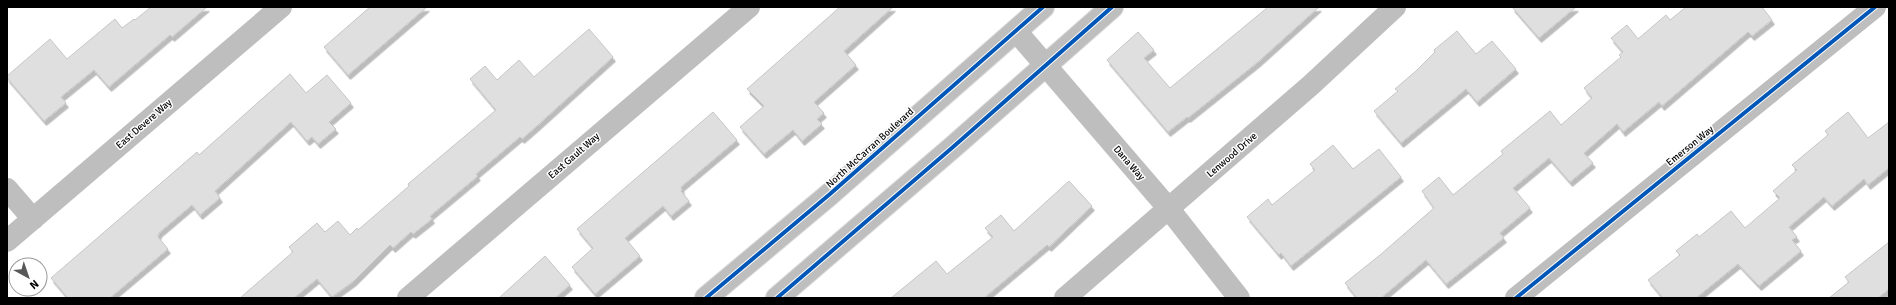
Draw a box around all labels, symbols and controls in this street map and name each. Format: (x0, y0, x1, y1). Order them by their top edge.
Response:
street label: East Devere Way (114, 96, 175, 151)
street label: North McCarran Boulevard (824, 105, 916, 191)
street label: Emerson Way (1664, 123, 1716, 169)
street label: East Gault Way (546, 130, 602, 182)
street label: Lenwood Drive (1204, 130, 1260, 180)
street label: Dana Way (1111, 143, 1147, 183)
north arrow (8, 257, 48, 297)
text: N (27, 277, 41, 292)

